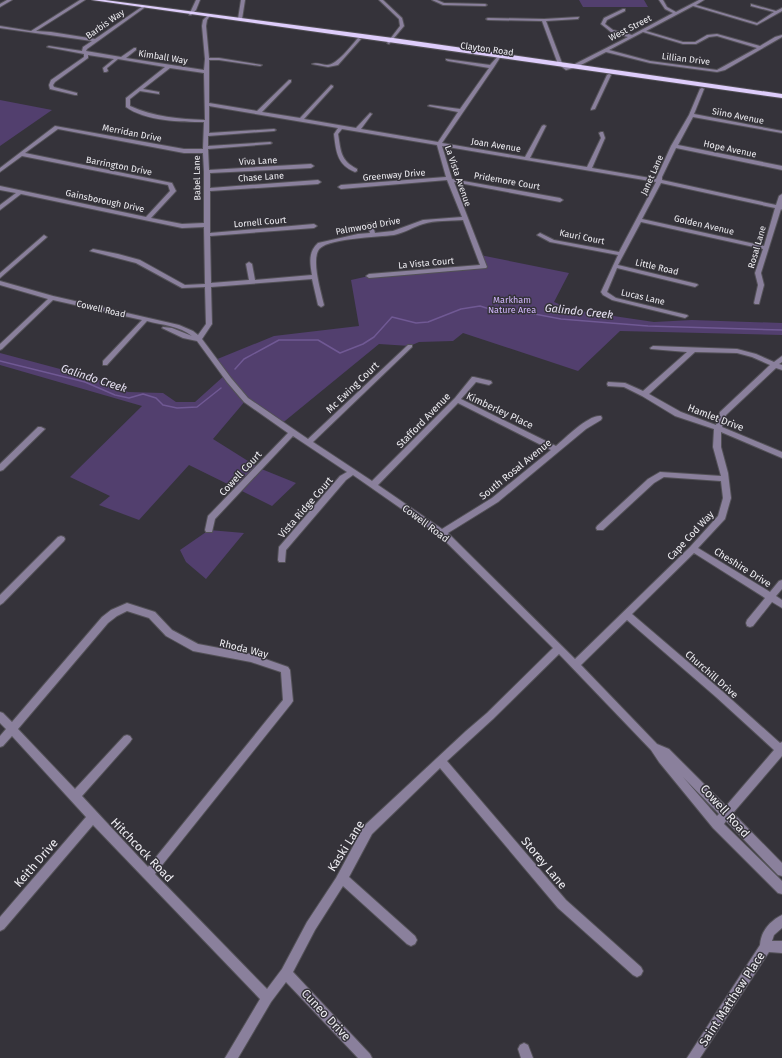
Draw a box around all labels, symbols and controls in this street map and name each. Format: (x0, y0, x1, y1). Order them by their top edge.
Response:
street label: Barbis Way (84, 7, 127, 41)
street label: West Street (607, 13, 654, 43)
street label: Clayton Road (460, 40, 514, 58)
street label: Kimball Way (138, 48, 189, 66)
street label: Lillian Drive (661, 51, 711, 67)
street label: Siino Avenue (711, 106, 765, 126)
street label: Merridan Drive (101, 122, 163, 144)
street label: Joan Avenue (470, 136, 522, 154)
street label: Hope Avenue (703, 139, 757, 160)
street label: La Vista Avenue (443, 144, 473, 208)
street label: Janet Lane (639, 153, 665, 197)
street label: Barrington Drive (85, 155, 153, 177)
street label: Babel Lane (192, 155, 202, 201)
street label: Viva Lane (238, 155, 278, 167)
street label: Greenway Drive (362, 167, 426, 183)
street label: Chase Lane (238, 170, 284, 184)
street label: Pridemore Court (473, 170, 542, 192)
street label: Gainsborough Drive (65, 188, 145, 214)
street label: Golden Avenue (673, 213, 735, 237)
street label: Lornell Court (233, 215, 288, 229)
street label: Palmwood Drive (335, 215, 401, 237)
street label: Rosal Lane (746, 224, 768, 270)
street label: Kauri Court (559, 228, 606, 246)
street label: La Vista Court (398, 256, 455, 270)
street label: Little Road (634, 257, 680, 277)
street label: Lucas Lane (620, 287, 666, 307)
park label: Markham Nature Area (488, 295, 536, 315)
street label: Cowell Road (76, 299, 126, 319)
water label: Galindo Creek (544, 301, 614, 322)
street label: Mc Ewing Court (324, 359, 382, 416)
water label: Galindo Creek (59, 362, 128, 395)
street label: Kimberley Place (464, 390, 535, 432)
street label: Stafford Avenue (394, 391, 453, 451)
street label: Hamlet Drive (686, 402, 745, 434)
street label: South Rosal Avenue (477, 437, 554, 503)
street label: Cowell Court (217, 449, 265, 499)
street label: Vista Ridge Court (276, 474, 336, 541)
street label: Cowell Road (400, 502, 451, 545)
street label: Cape Cod Way (665, 508, 717, 563)
street label: Cheshire Drive (712, 545, 773, 590)
street label: Rhoda Way (218, 637, 270, 661)
street label: Churchill Drive (682, 649, 740, 701)
street label: Cowell Road (698, 782, 752, 840)
street label: Hitchcock Road (108, 815, 176, 885)
street label: Kaski Lane (325, 818, 367, 874)
street label: Storey Lane (518, 834, 570, 892)
street label: Keith Drive (11, 836, 61, 890)
street label: Saint Matthew Place (696, 949, 768, 1049)
street label: Cuneo Drive (299, 986, 353, 1044)

